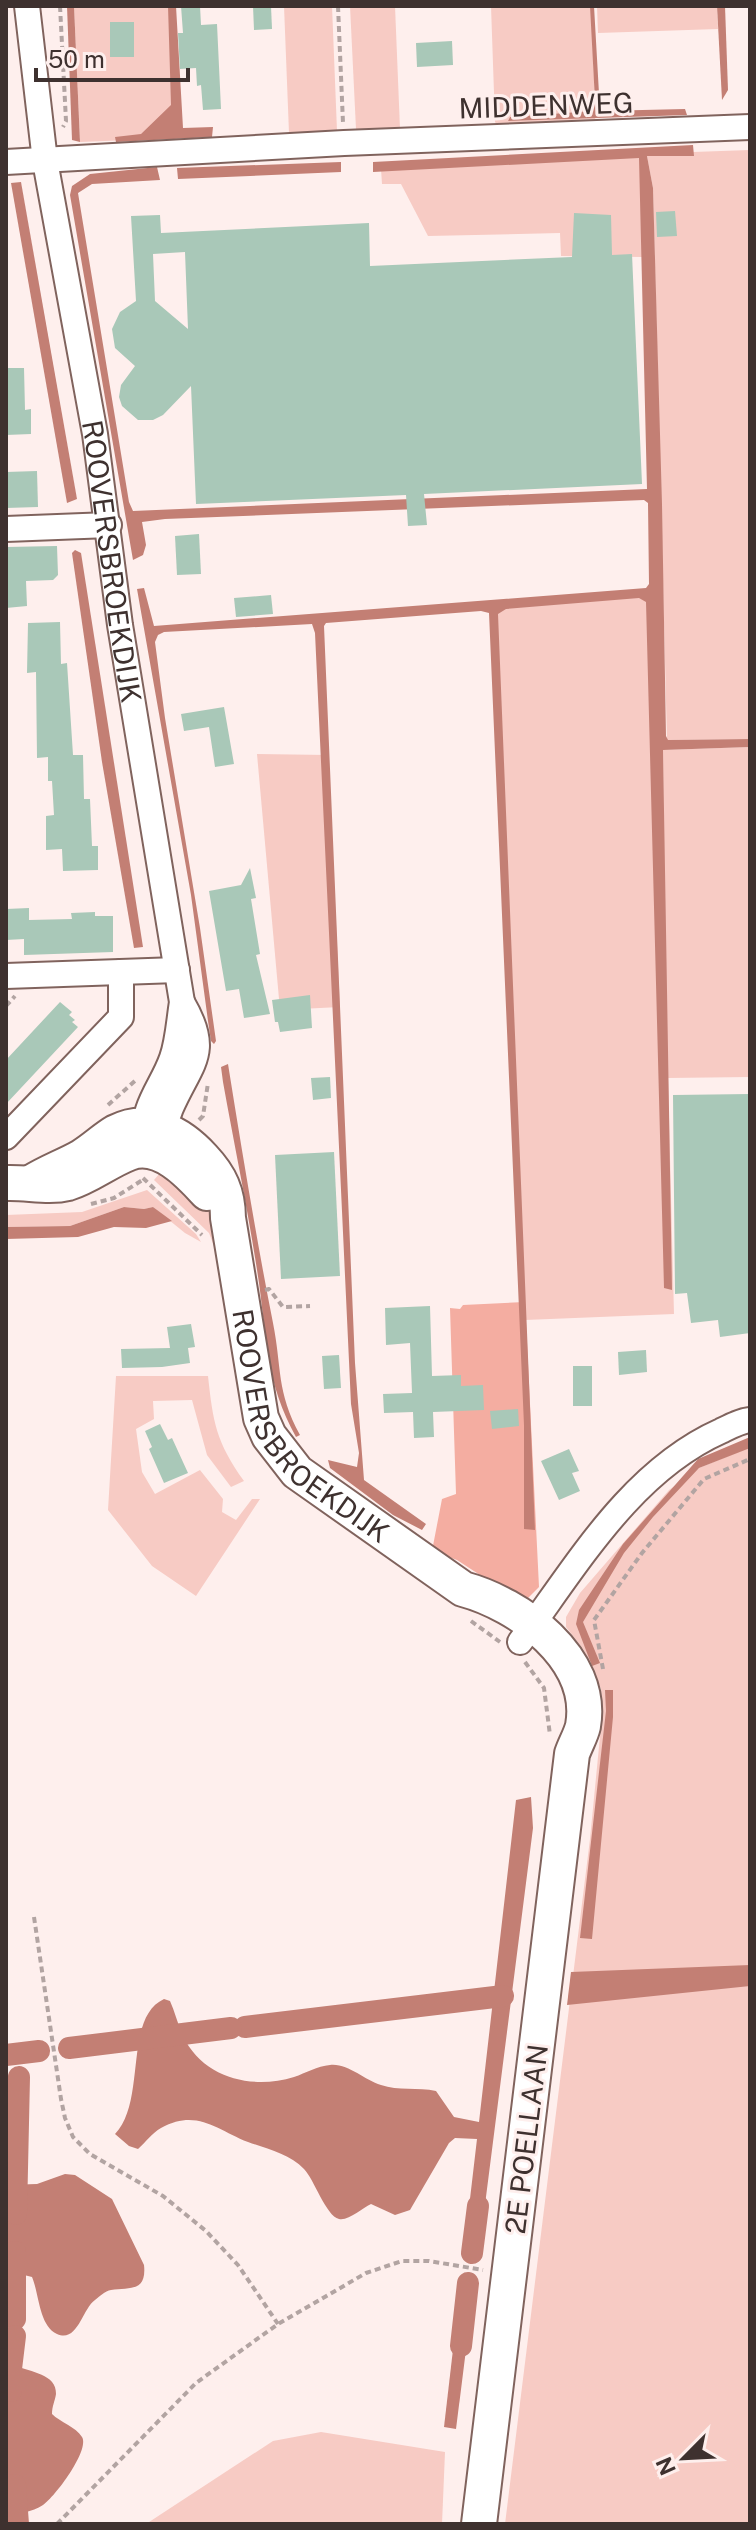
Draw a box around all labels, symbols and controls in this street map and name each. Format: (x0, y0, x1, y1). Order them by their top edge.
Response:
scale bar (36, 32, 188, 82)
text: 50 m (48, 45, 105, 73)
street label: MIDDENWEG (458, 85, 634, 125)
street label: ROOVERSBROEKDIJK (76, 417, 149, 705)
street label: ROOVERSBROEKDIJK (227, 1307, 396, 1549)
street label: 2E POELLAAN (498, 2042, 554, 2236)
north arrow (644, 2418, 724, 2498)
text: N (650, 2453, 681, 2479)

